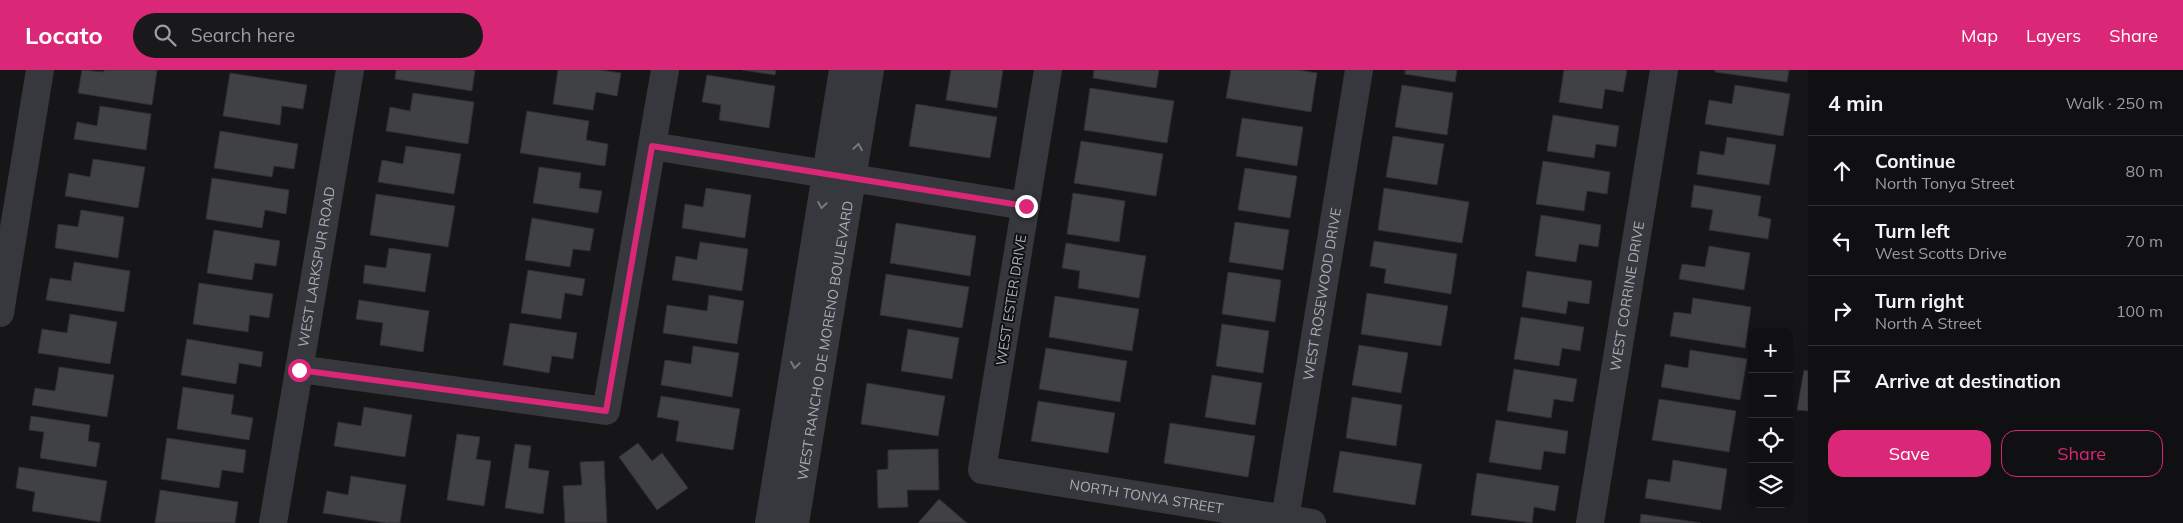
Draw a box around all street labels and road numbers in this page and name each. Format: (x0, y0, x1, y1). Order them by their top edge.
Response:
street label: WEST LARKSPUR ROAD (294, 185, 339, 348)
street label: WEST RANCHO DE MORENO BOULEVARD (793, 199, 857, 482)
street label: WEST ROSEWOOD DRIVE (1299, 206, 1345, 382)
street label: WEST CORRINE DRIVE (1606, 220, 1648, 372)
street label: WEST ESTER DRIVE (992, 233, 1030, 367)
street label: NORTH TONYA STREET (1068, 475, 1225, 518)

